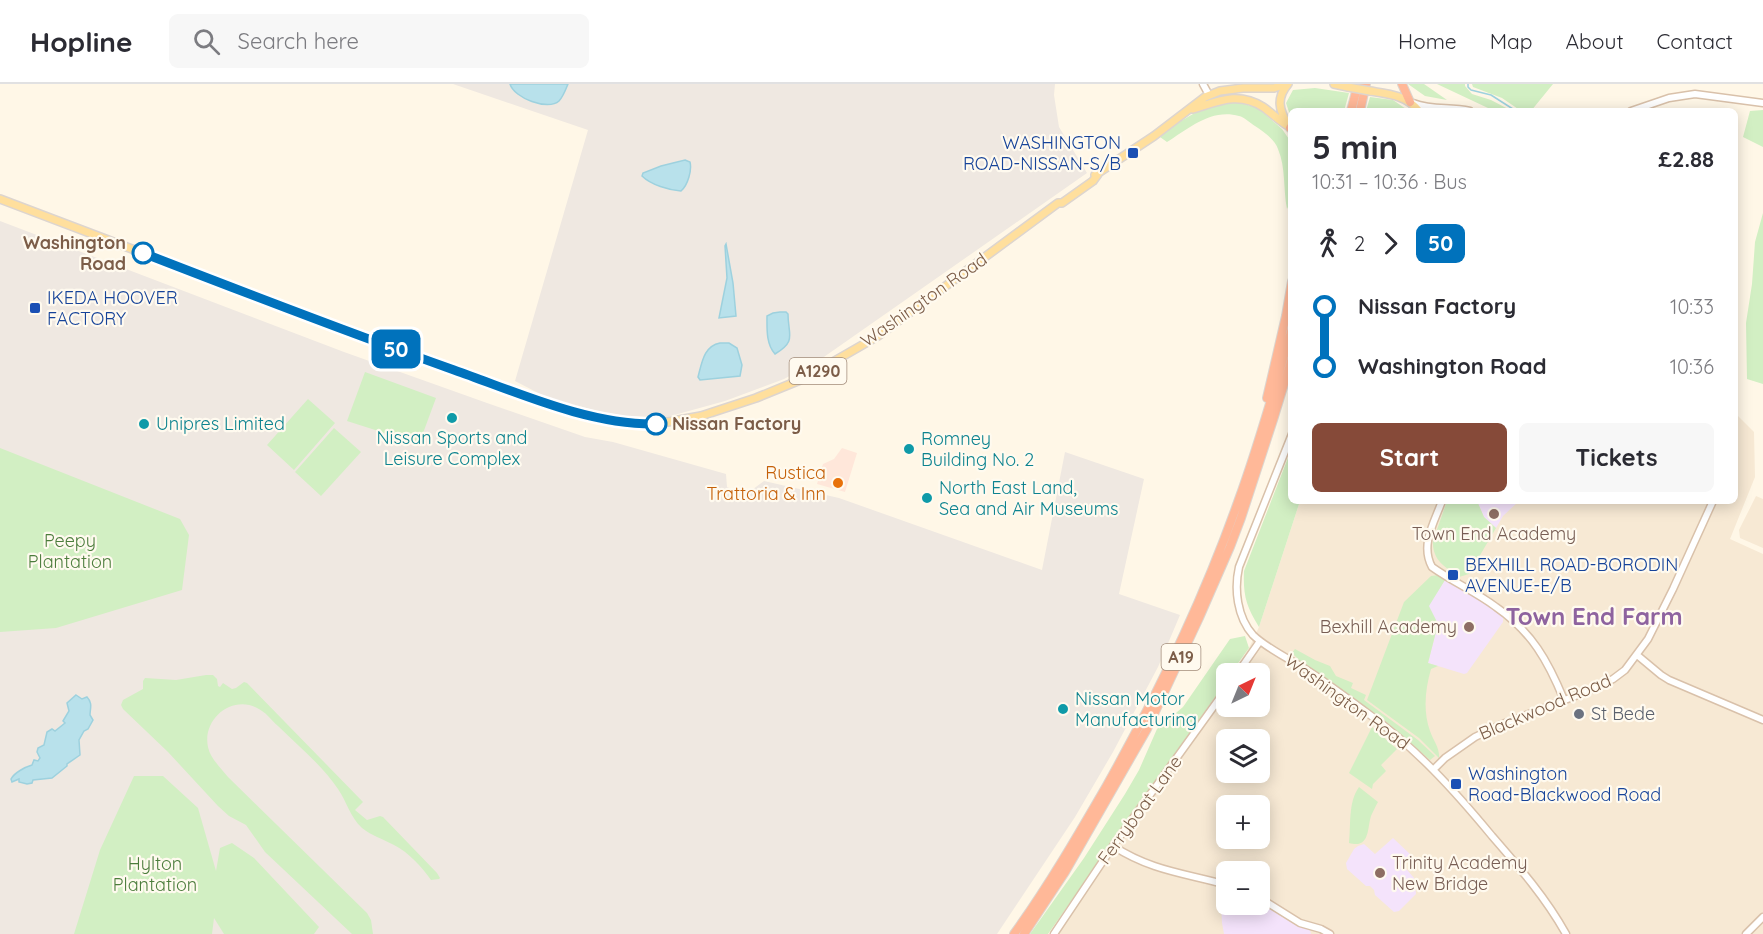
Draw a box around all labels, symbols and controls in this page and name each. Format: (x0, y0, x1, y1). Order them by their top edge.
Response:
search box (169, 14, 589, 68)
text: Hopline (30, 24, 133, 59)
icon: search (190, 25, 223, 58)
text: Search here (238, 27, 359, 55)
text: Home (1398, 28, 1457, 54)
text: Map (1490, 28, 1533, 54)
text: About (1566, 28, 1624, 54)
text: Contact (1657, 28, 1733, 54)
text: 5 min (1312, 126, 1398, 167)
place label: WASHINGTON ROAD-NISSAN-S/B (963, 131, 1121, 175)
text: £2.88 (1658, 145, 1714, 173)
marker: WASHINGTON ROAD-NISSAN-S/B (1126, 146, 1140, 160)
text: 10:31 – 10:36 · Bus (1312, 169, 1467, 194)
icon: walk (1312, 227, 1345, 260)
icon: forward (1374, 227, 1407, 260)
text: 50 (1428, 230, 1453, 256)
place label: Washington Road (23, 231, 126, 275)
text: 2 (1354, 231, 1365, 256)
marker: Washington Road (132, 242, 154, 264)
street label: Washington Road (856, 247, 991, 352)
place label: IKEDA HOOVER FACTORY (47, 286, 178, 330)
text: Nissan Factory (1358, 292, 1516, 320)
text: 10:33 (1670, 294, 1714, 319)
marker: IKEDA HOOVER FACTORY (28, 301, 42, 315)
line badge: 50 (369, 330, 423, 368)
text: 50 (384, 336, 409, 362)
text: Washington Road (1358, 352, 1546, 380)
text: 10:36 (1670, 354, 1714, 379)
road number: A1290 (790, 358, 846, 384)
marker: Nissan Sports and Leisure Complex (445, 411, 459, 425)
place label: Unipres Limited (156, 412, 285, 435)
place label: Nissan Factory (672, 412, 801, 435)
marker: Nissan Factory (645, 413, 667, 435)
marker: Unipres Limited (137, 417, 151, 431)
button: Start (1312, 423, 1507, 492)
button: Tickets (1519, 423, 1714, 492)
place label: Nissan Sports and Leisure Complex (376, 426, 528, 470)
place label: Romney Building No. 2 (921, 427, 1034, 471)
marker: Romney Building No. 2 (902, 442, 916, 456)
place label: Rustica Trattoria & Inn (707, 461, 826, 505)
marker: Rustica Trattoria & Inn (831, 476, 845, 490)
place label: North East Land, Sea and Air Museums (939, 476, 1119, 520)
marker: North East Land, Sea and Air Museums (920, 491, 934, 505)
marker: Town End Academy (1487, 507, 1501, 521)
place label: Town End Academy (1412, 522, 1576, 545)
park label: Peepy Plantation (28, 529, 112, 573)
place label: BEXHILL ROAD-BORODIN AVENUE-E/B (1465, 553, 1678, 597)
marker: BEXHILL ROAD-BORODIN AVENUE-E/B (1446, 568, 1460, 582)
district label: Town End Farm (1505, 601, 1683, 631)
place label: Bexhill Academy (1320, 615, 1457, 638)
marker: Bexhill Academy (1462, 620, 1476, 634)
road number: A19 (1162, 644, 1200, 670)
street label: Washington Road (1280, 648, 1414, 755)
north arrow (1216, 663, 1270, 717)
map controls (1216, 663, 1270, 915)
street label: Blackwood Road (1475, 668, 1614, 745)
place label: Nissan Motor Manufacturing (1075, 687, 1197, 731)
marker: Nissan Motor Manufacturing (1056, 702, 1070, 716)
place label: St Bede (1591, 702, 1655, 725)
marker: St Bede (1572, 707, 1586, 721)
button: layers (1216, 729, 1270, 783)
street label: Ferryboat Lane (1092, 751, 1187, 869)
place label: Washington Road-Blackwood Road (1468, 762, 1661, 806)
marker: Washington Road-Blackwood Road (1449, 777, 1463, 791)
button: + (1216, 795, 1270, 849)
place label: Trinity Academy New Bridge (1392, 851, 1528, 895)
park label: Hylton Plantation (113, 852, 197, 896)
button: − (1216, 861, 1270, 915)
marker: Trinity Academy New Bridge (1373, 866, 1387, 880)

